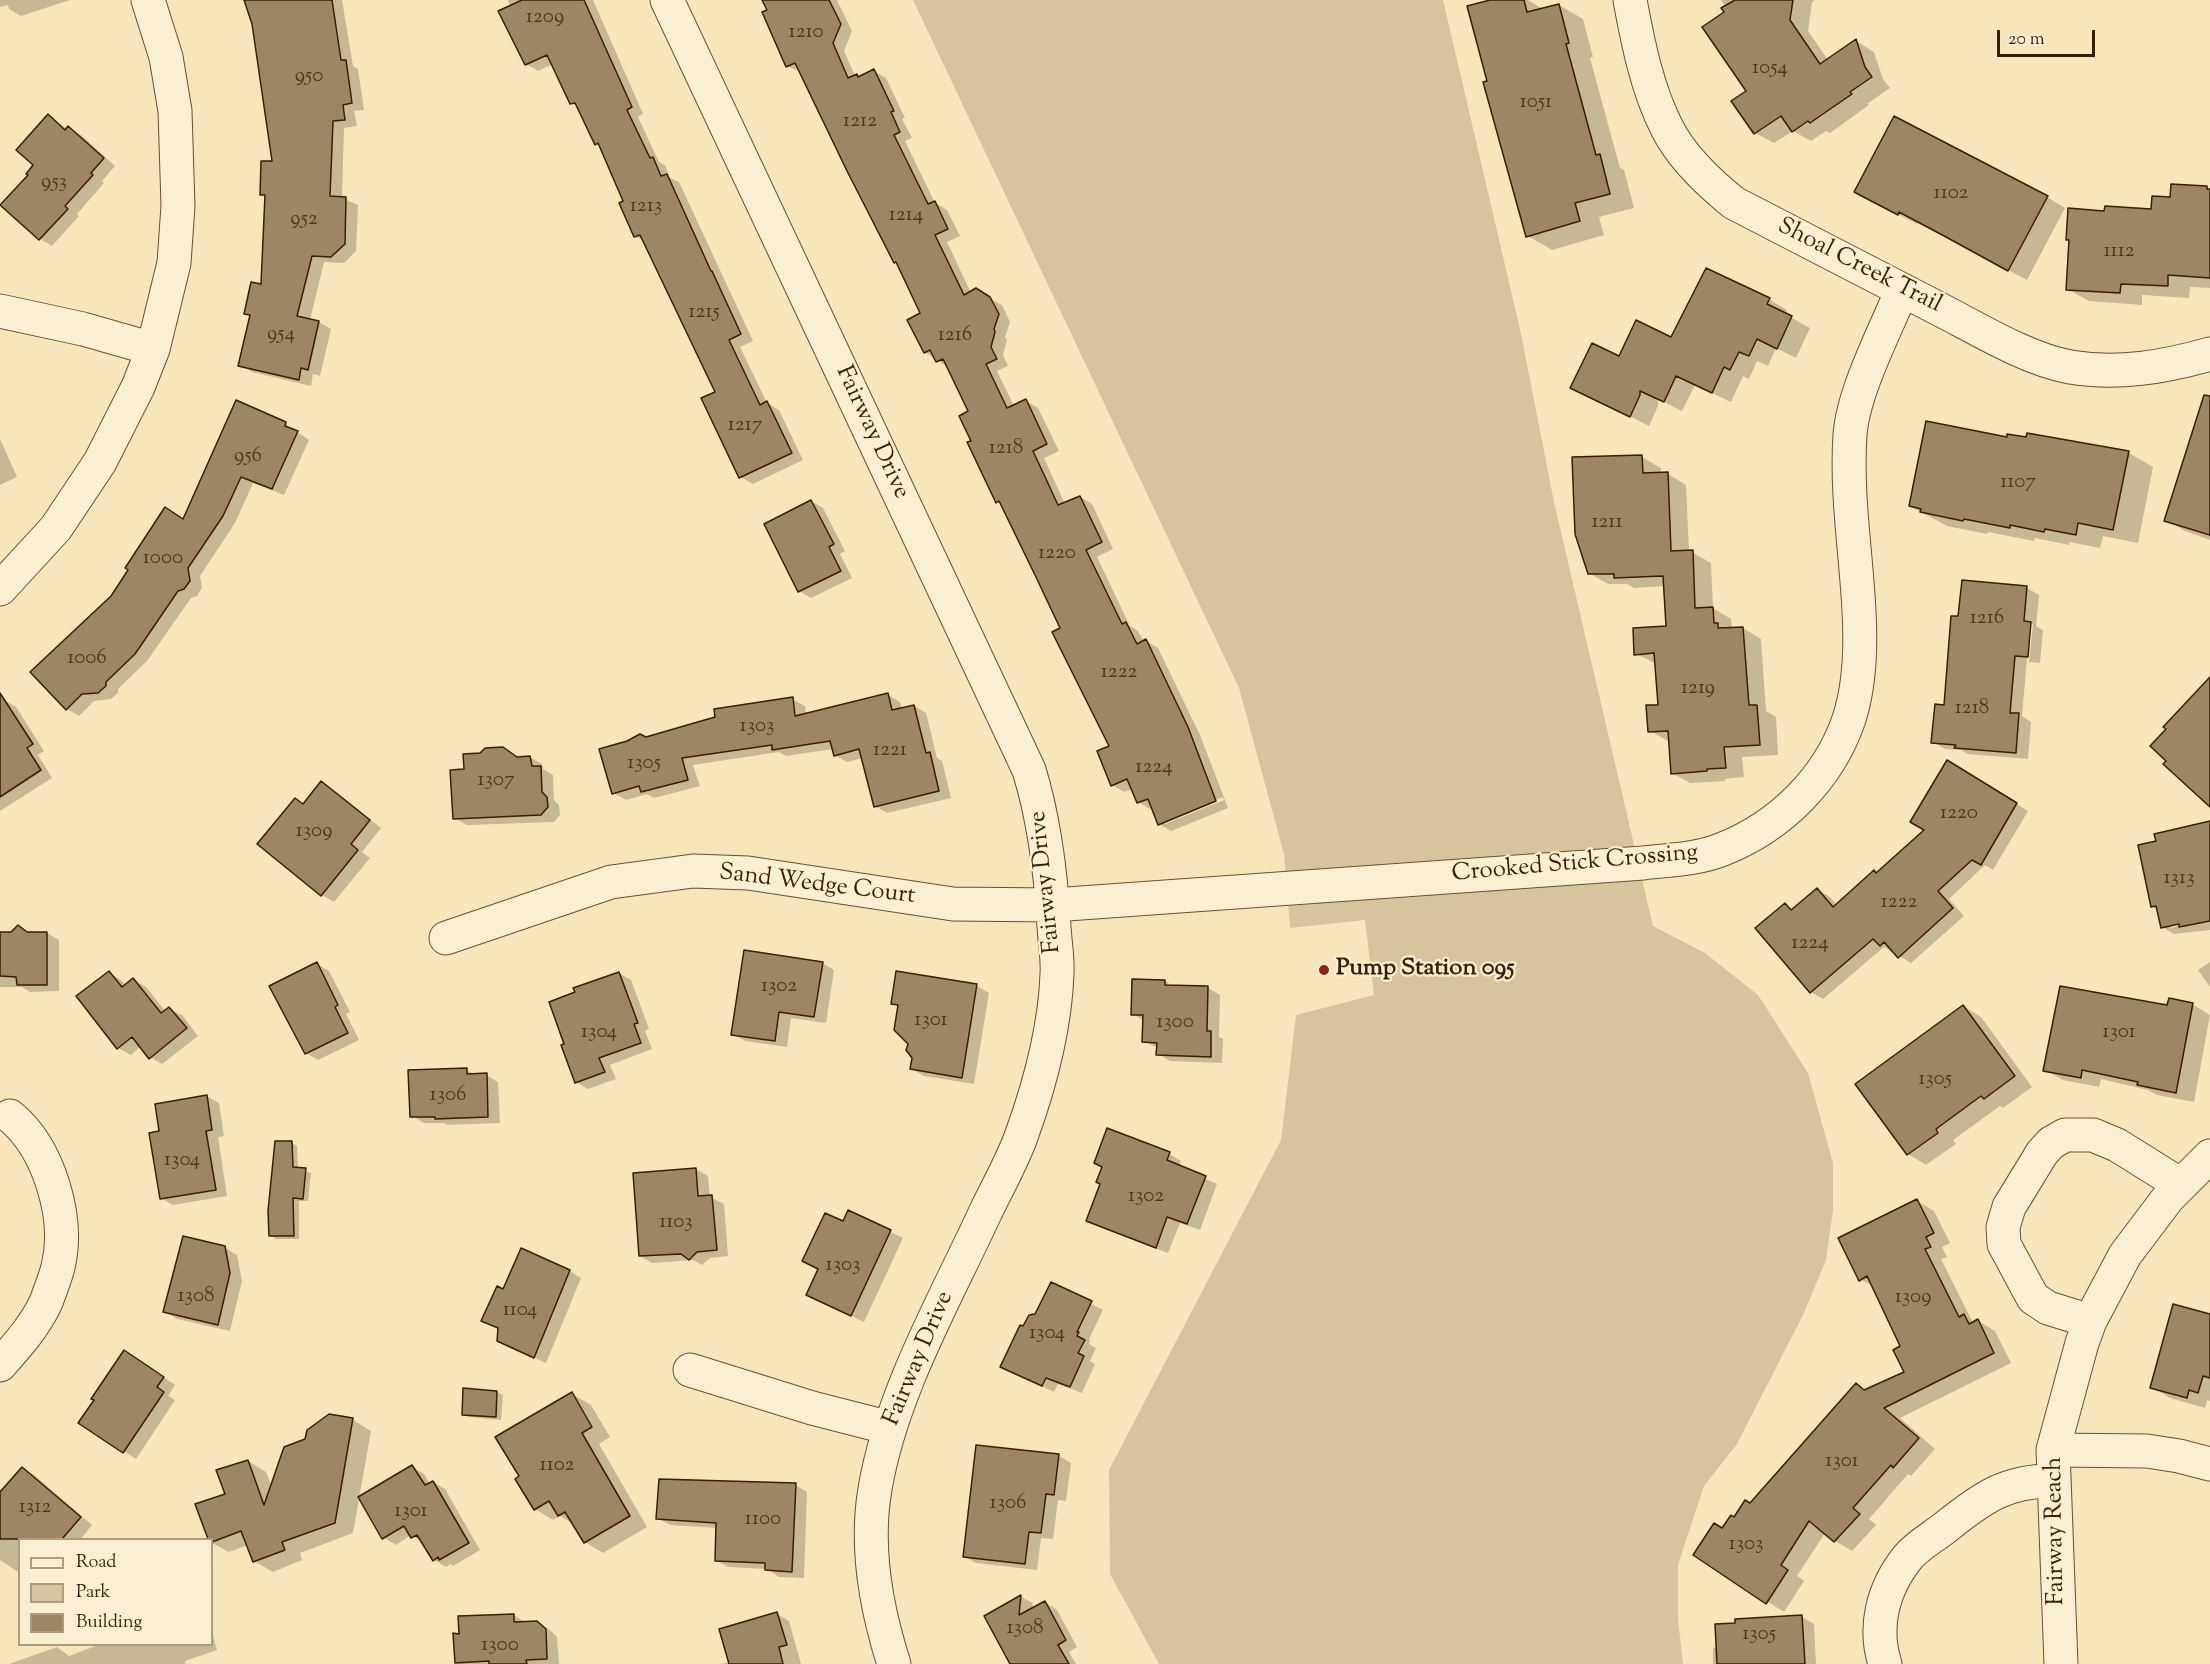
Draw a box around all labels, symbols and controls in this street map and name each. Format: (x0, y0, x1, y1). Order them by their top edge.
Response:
house number: 1209 (526, 5, 564, 31)
scale bar (2000, 18, 2098, 56)
house number: 1210 (788, 20, 824, 46)
text: 20 m (2008, 27, 2045, 53)
house number: 1054 (1752, 56, 1788, 82)
house number: 950 (295, 64, 323, 90)
house number: 1051 (1520, 90, 1552, 116)
house number: 1212 (843, 109, 877, 135)
house number: 953 (41, 170, 67, 196)
house number: 1102 (1934, 181, 1968, 207)
house number: 1213 (630, 194, 662, 220)
house number: 1214 (889, 203, 923, 229)
house number: 952 (290, 207, 318, 233)
street label: Shoal Creek Trail (1772, 213, 1946, 321)
house number: 1112 (2103, 239, 2135, 265)
house number: 1215 (688, 300, 720, 326)
house number: 954 (267, 322, 295, 348)
house number: 1216 (938, 323, 972, 349)
street label: Fairway Drive (828, 362, 914, 504)
house number: 1217 (728, 413, 762, 439)
house number: 1218 (989, 436, 1023, 462)
house number: 956 (234, 444, 262, 470)
house number: 1107 (2000, 470, 2036, 496)
house number: 1211 (1591, 510, 1623, 536)
house number: 1220 (1038, 541, 1076, 567)
house number: 1000 (143, 546, 183, 572)
house number: 1216 (1970, 606, 2004, 632)
house number: 1006 (67, 646, 107, 672)
house number: 1222 (1101, 660, 1137, 686)
house number: 1219 (1681, 676, 1715, 702)
house number: 1218 (1955, 696, 1989, 722)
house number: 1303 (739, 714, 775, 740)
house number: 1221 (873, 738, 907, 764)
house number: 1305 (627, 751, 661, 777)
house number: 1224 (1135, 755, 1173, 781)
house number: 1307 (477, 768, 515, 794)
house number: 1220 (1940, 801, 1978, 827)
street label: Fairway Drive (1025, 809, 1069, 955)
house number: 1309 (296, 819, 332, 845)
street label: Crooked Stick Crossing (1451, 840, 1699, 890)
street label: Sand Wedge Court (717, 860, 917, 912)
house number: 1313 (2163, 866, 2195, 892)
house number: 1222 (1881, 890, 1917, 916)
house number: 1224 (1791, 931, 1829, 957)
place label: Pump Station 095 (1336, 956, 1515, 984)
marker: Pump Station 095 (1317, 963, 1331, 977)
house number: 1302 (761, 974, 797, 1000)
house number: 1301 (914, 1008, 948, 1034)
house number: 1300 (1156, 1010, 1194, 1036)
house number: 1304 (581, 1020, 617, 1046)
house number: 1301 (2102, 1020, 2136, 1046)
house number: 1305 (1918, 1067, 1952, 1093)
house number: 1306 (430, 1083, 466, 1109)
house number: 1304 (164, 1148, 200, 1174)
house number: 1302 (1128, 1184, 1164, 1210)
house number: 1103 (659, 1210, 693, 1236)
house number: 1303 (825, 1253, 861, 1279)
house number: 1308 (177, 1284, 215, 1310)
house number: 1309 (1895, 1285, 1931, 1311)
street label: Fairway Drive (879, 1287, 961, 1431)
house number: 1104 (503, 1298, 537, 1324)
house number: 1304 (1029, 1321, 1065, 1347)
house number: 1301 (1825, 1449, 1859, 1475)
house number: 1102 (540, 1453, 574, 1479)
street label: Fairway Reach (2041, 1456, 2073, 1606)
house number: 1306 (990, 1491, 1026, 1517)
house number: 1312 (19, 1495, 51, 1521)
house number: 1301 (394, 1499, 428, 1525)
house number: 1100 (745, 1507, 781, 1533)
house number: 1303 (1728, 1532, 1764, 1558)
legend (18, 1538, 213, 1646)
text: Road (76, 1550, 116, 1576)
text: Park (76, 1580, 110, 1606)
text: Building (76, 1610, 142, 1636)
house number: 1308 (1006, 1616, 1044, 1642)
house number: 1305 (1742, 1622, 1776, 1648)
house number: 1300 (481, 1633, 519, 1659)

